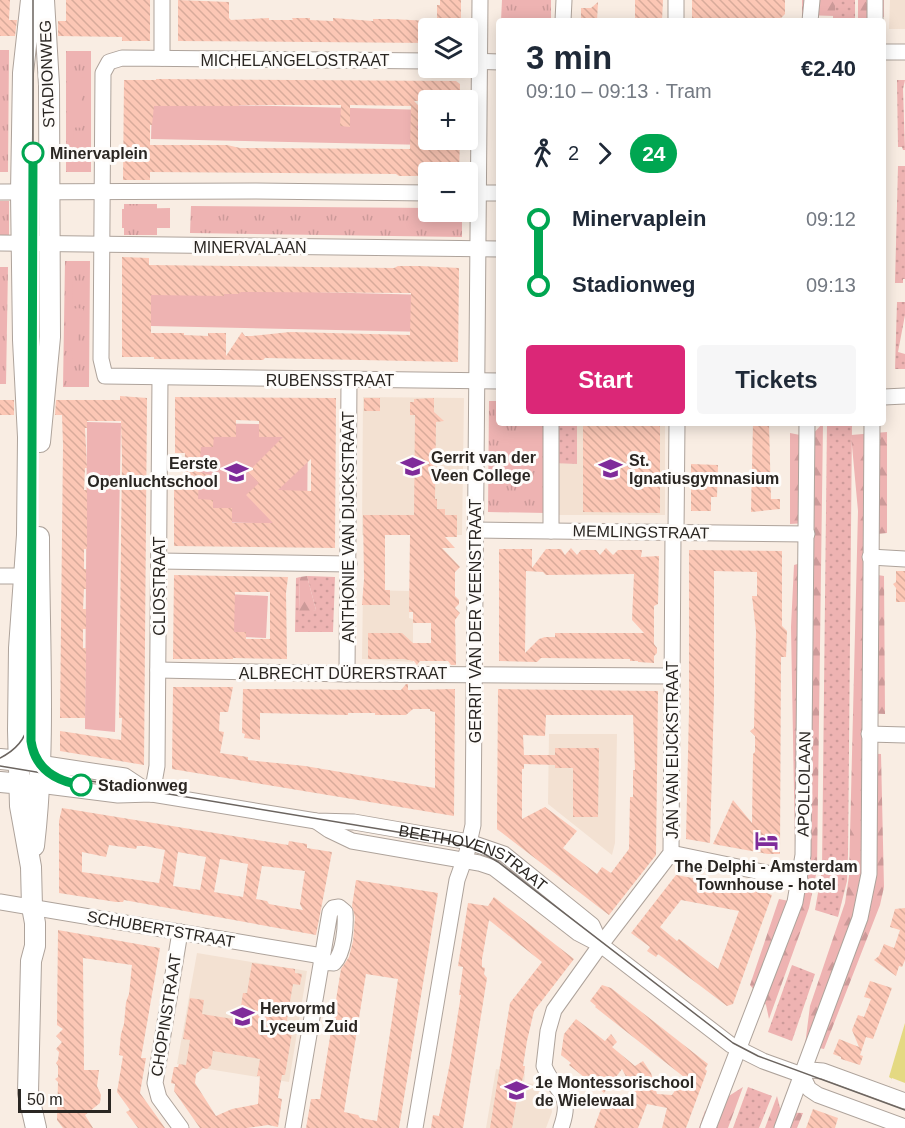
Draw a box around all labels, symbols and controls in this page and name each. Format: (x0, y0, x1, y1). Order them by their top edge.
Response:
map controls (418, 18, 478, 222)
button: layers (418, 18, 478, 78)
street label: STADIONWEG (37, 20, 57, 128)
text: 3 min (526, 39, 612, 76)
street label: MICHELANGELOSTRAAT (200, 52, 390, 69)
text: €2.40 (801, 56, 856, 81)
text: 09:10 – 09:13 · Tram (526, 80, 712, 102)
button: + (418, 90, 478, 150)
icon: walk (526, 137, 559, 170)
icon: forward (588, 137, 621, 170)
marker: Minervaplein (22, 142, 44, 164)
text: 2 (568, 142, 579, 164)
text: 24 (642, 142, 665, 165)
place label: Minervaplein (50, 145, 148, 162)
button: − (418, 162, 478, 222)
text: Minervaplein (572, 206, 706, 231)
text: 09:12 (806, 208, 856, 230)
street label: MINERVALAAN (193, 239, 307, 256)
text: Stadionweg (572, 272, 695, 297)
text: 09:13 (806, 274, 856, 296)
button: Start (526, 345, 685, 414)
button: Tickets (697, 345, 856, 414)
street label: RUBENSSTRAAT (266, 372, 395, 389)
street label: ANTHONIE VAN DIJCKSTRAAT (340, 411, 357, 643)
place label: Gerrit van der Veen College (431, 449, 536, 484)
place label: St. Ignatiusgymnasium (629, 452, 779, 487)
school or university icon: Gerrit van der Veen College (400, 453, 426, 479)
place label: Eerste Openluchtschool (87, 455, 218, 490)
school or university icon: St. Ignatiusgymnasium (598, 456, 624, 482)
school or university icon: Eerste Openluchtschool (223, 459, 249, 485)
street label: GERRIT VAN DER VEENSTRAAT (467, 499, 484, 743)
street label: MEMLINGSTRAAT (573, 522, 710, 542)
street label: CLIOSTRAAT (151, 536, 168, 636)
street label: JAN VAN EIJCKSTRAAT (664, 661, 681, 839)
street label: ALBRECHT DÜRERSTRAAT (239, 665, 447, 682)
street label: APOLLOLAAN (795, 731, 813, 837)
marker: Stadionweg (70, 774, 92, 796)
place label: Stadionweg (98, 777, 188, 794)
street label: BEETHOVENSTRAAT (398, 821, 551, 894)
hotel icon: The Delphi - Amsterdam Townhouse - hotel (753, 828, 779, 854)
place label: The Delphi - Amsterdam Townhouse - hotel (674, 858, 858, 893)
street label: SCHUBERTSTRAAT (86, 908, 236, 950)
street label: CHOPINSTRAAT (148, 952, 184, 1078)
place label: Hervormd Lyceum Zuid (260, 1000, 358, 1035)
school or university icon: Hervormd Lyceum Zuid (229, 1004, 255, 1030)
place label: 1e Montessorischool de Wielewaal (535, 1074, 694, 1109)
school or university icon: 1e Montessorischool de Wielewaal (504, 1078, 530, 1104)
scale bar (18, 1086, 111, 1114)
text: 50 m (27, 1091, 63, 1108)

